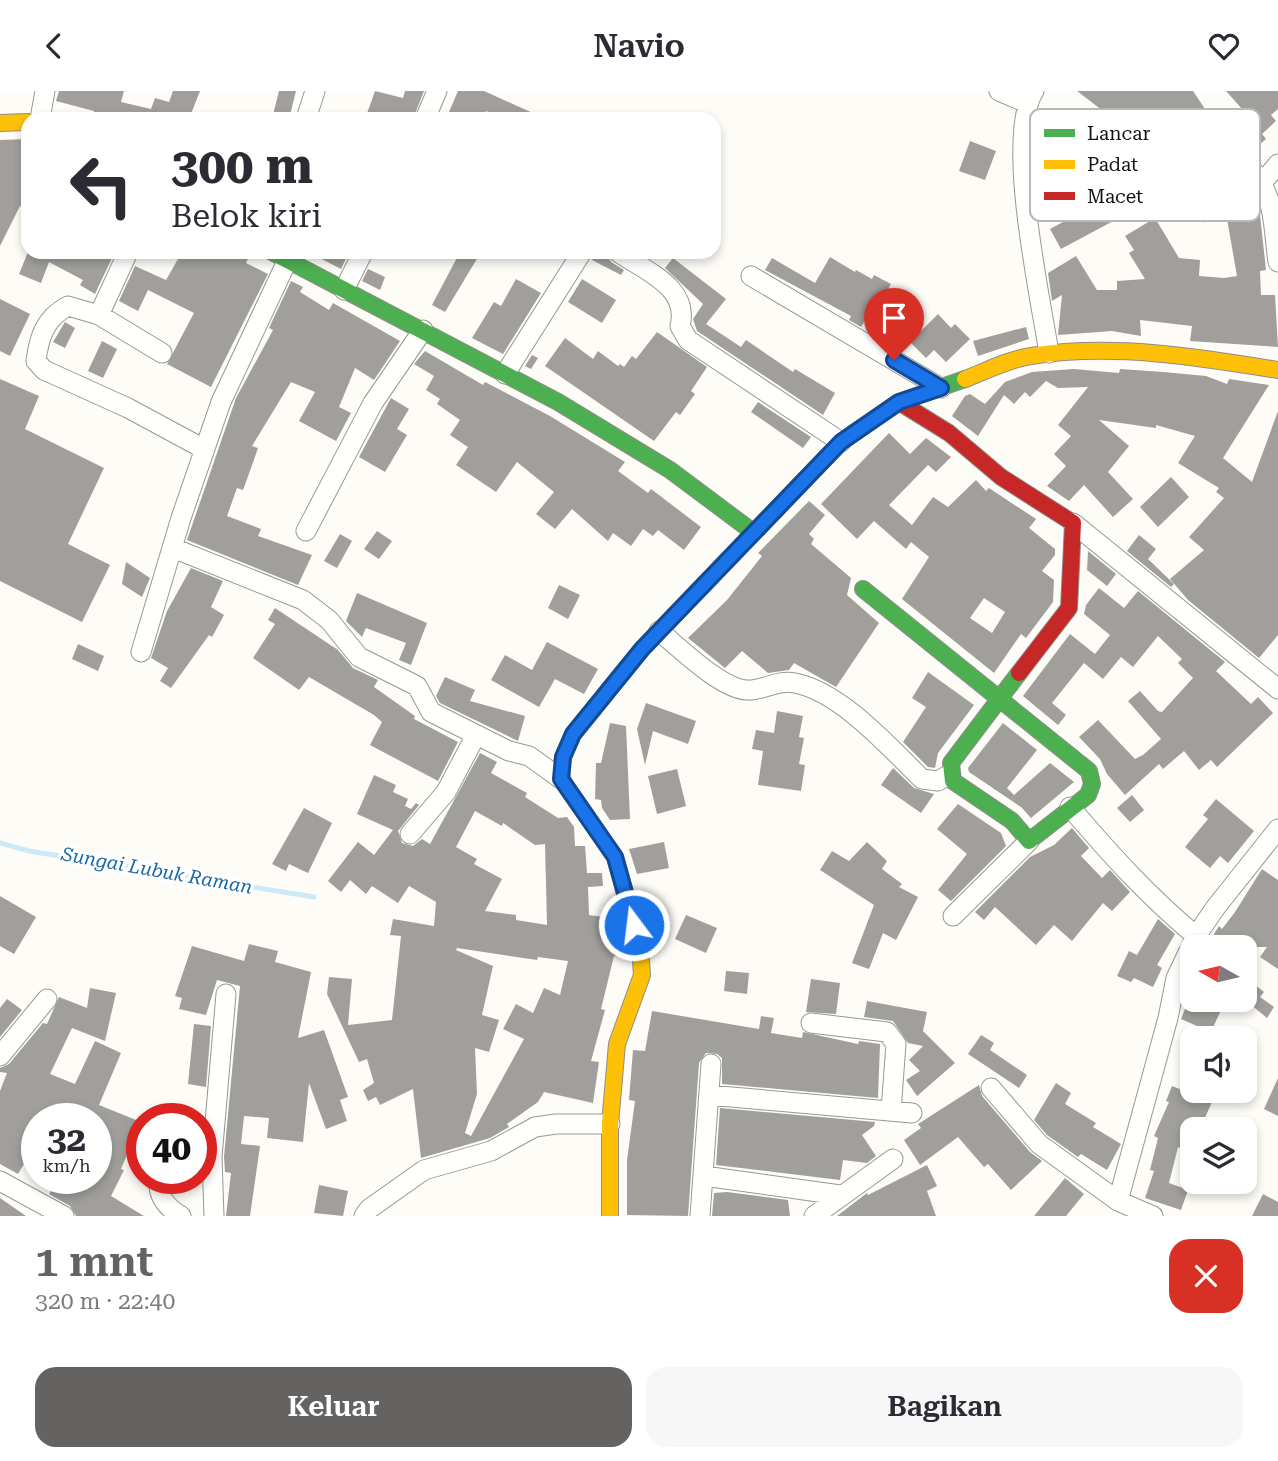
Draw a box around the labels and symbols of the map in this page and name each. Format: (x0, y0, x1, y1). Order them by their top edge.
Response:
legend (1030, 109, 1260, 221)
text: Lancar (1087, 122, 1150, 145)
text: Padat (1087, 153, 1138, 176)
text: Macet (1087, 185, 1143, 208)
pin (864, 288, 924, 360)
water label: Sungai Lubuk Raman (59, 842, 255, 899)
position arrow (597, 888, 671, 962)
north arrow (1180, 935, 1256, 1011)
speed limit sign: 40 (126, 1103, 217, 1194)

